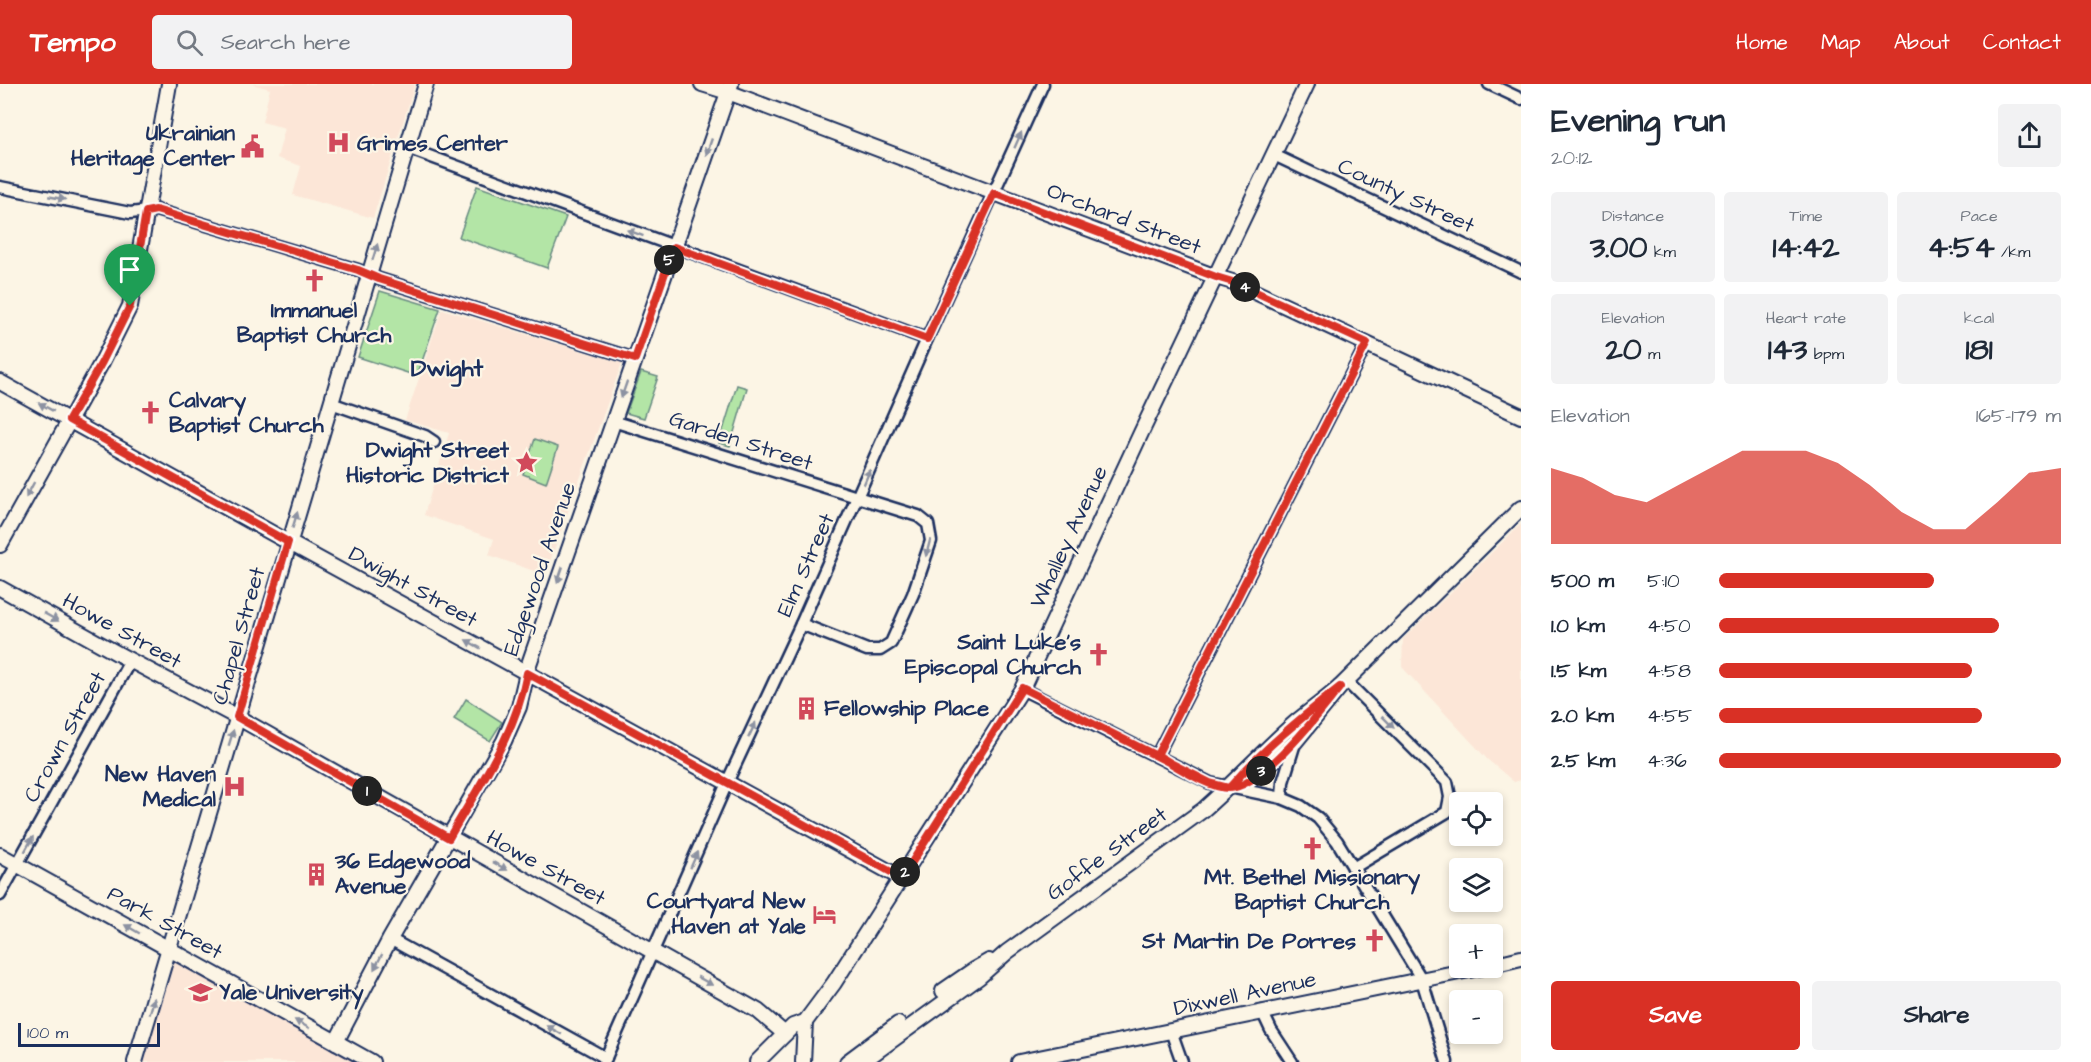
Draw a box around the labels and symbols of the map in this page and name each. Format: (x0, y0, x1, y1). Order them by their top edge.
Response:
place label: Ukrainian Heritage Center (71, 118, 236, 175)
place label: Grimes Center (357, 128, 509, 159)
hospital icon: Grimes Center (326, 130, 352, 156)
one-way arrow (1013, 130, 1023, 148)
public building icon: Ukrainian Heritage Center (240, 133, 266, 159)
one-way arrow (703, 138, 713, 156)
street label: County Street (1332, 151, 1480, 242)
street label: Orchard Street (1042, 175, 1206, 263)
one-way arrow (48, 194, 67, 203)
one-way arrow (626, 227, 644, 237)
one-way arrow (371, 243, 380, 261)
pin (104, 244, 155, 306)
pin: 5 (654, 245, 684, 275)
church icon: Immanuel Baptist Church (301, 268, 327, 294)
pin: 4 (1230, 272, 1260, 302)
place label: Immanuel Baptist Church (237, 295, 392, 351)
district label: Dwight (411, 352, 484, 387)
one-way arrow (618, 382, 628, 400)
place label: Calvary Baptist Church (169, 385, 325, 441)
church icon: Calvary Baptist Church (138, 400, 164, 426)
one-way arrow (37, 402, 54, 412)
street label: Garden Street (665, 403, 817, 479)
place label: Dwight Street Historic District (346, 435, 510, 491)
place icon: Dwight Street Historic District (514, 450, 540, 476)
street label: Whalley Avenue (1022, 461, 1117, 614)
one-way arrow (862, 467, 872, 485)
street label: Edgewood Avenue (496, 478, 585, 660)
one-way arrow (25, 481, 35, 498)
street label: Elm Street (769, 508, 843, 622)
one-way arrow (291, 511, 300, 529)
street label: Dwight Street (342, 539, 483, 636)
one-way arrow (923, 539, 932, 557)
street label: Chapel Street (205, 563, 273, 708)
one-way arrow (555, 566, 565, 584)
street label: Howe Street (57, 585, 187, 677)
one-way arrow (43, 612, 60, 622)
place label: Saint Luke's Episcopal Church (905, 627, 1082, 683)
one-way arrow (465, 639, 482, 649)
church icon: Saint Luke's Episcopal Church (1086, 642, 1112, 668)
street label: Crown Street (16, 666, 114, 808)
place label: Fellowship Place (824, 693, 989, 724)
building icon: Fellowship Place (793, 695, 819, 721)
one-way arrow (1380, 715, 1394, 729)
one-way arrow (747, 722, 756, 739)
one-way arrow (227, 729, 236, 747)
pin: 3 (1246, 756, 1276, 786)
place label: New Haven Medical (105, 759, 217, 815)
hospital icon: New Haven Medical (221, 774, 247, 800)
pin: 1 (352, 776, 382, 806)
street label: Goffe Street (1040, 800, 1174, 908)
street label: Howe Street (481, 822, 611, 914)
church icon: Mt. Bethel Missionary Baptist Church (1299, 835, 1325, 861)
one-way arrow (23, 836, 34, 852)
place label: 36 Edgewood Avenue (334, 846, 471, 902)
one-way arrow (689, 852, 698, 869)
pin: 2 (890, 857, 920, 887)
building icon: 36 Edgewood Avenue (304, 861, 330, 887)
one-way arrow (491, 861, 508, 871)
place label: Mt. Bethel Missionary Baptist Church (1204, 862, 1421, 918)
street label: Park Street (102, 879, 228, 968)
place label: Courtyard New Haven at Yale (647, 886, 806, 942)
hotel icon: Courtyard New Haven at Yale (811, 901, 837, 927)
one-way arrow (124, 923, 140, 934)
place label: St Martin De Porres (1141, 926, 1356, 957)
church icon: St Martin De Porres (1361, 928, 1387, 954)
one-way arrow (373, 953, 383, 970)
street label: Dixwell Avenue (1171, 964, 1319, 1024)
one-way arrow (696, 976, 713, 986)
place label: Yale University (219, 977, 365, 1010)
school or university icon: Yale University (188, 979, 214, 1005)
one-way arrow (148, 997, 157, 1015)
one-way arrow (294, 1018, 310, 1029)
scale bar (18, 1020, 160, 1048)
one-way arrow (546, 1025, 563, 1035)

